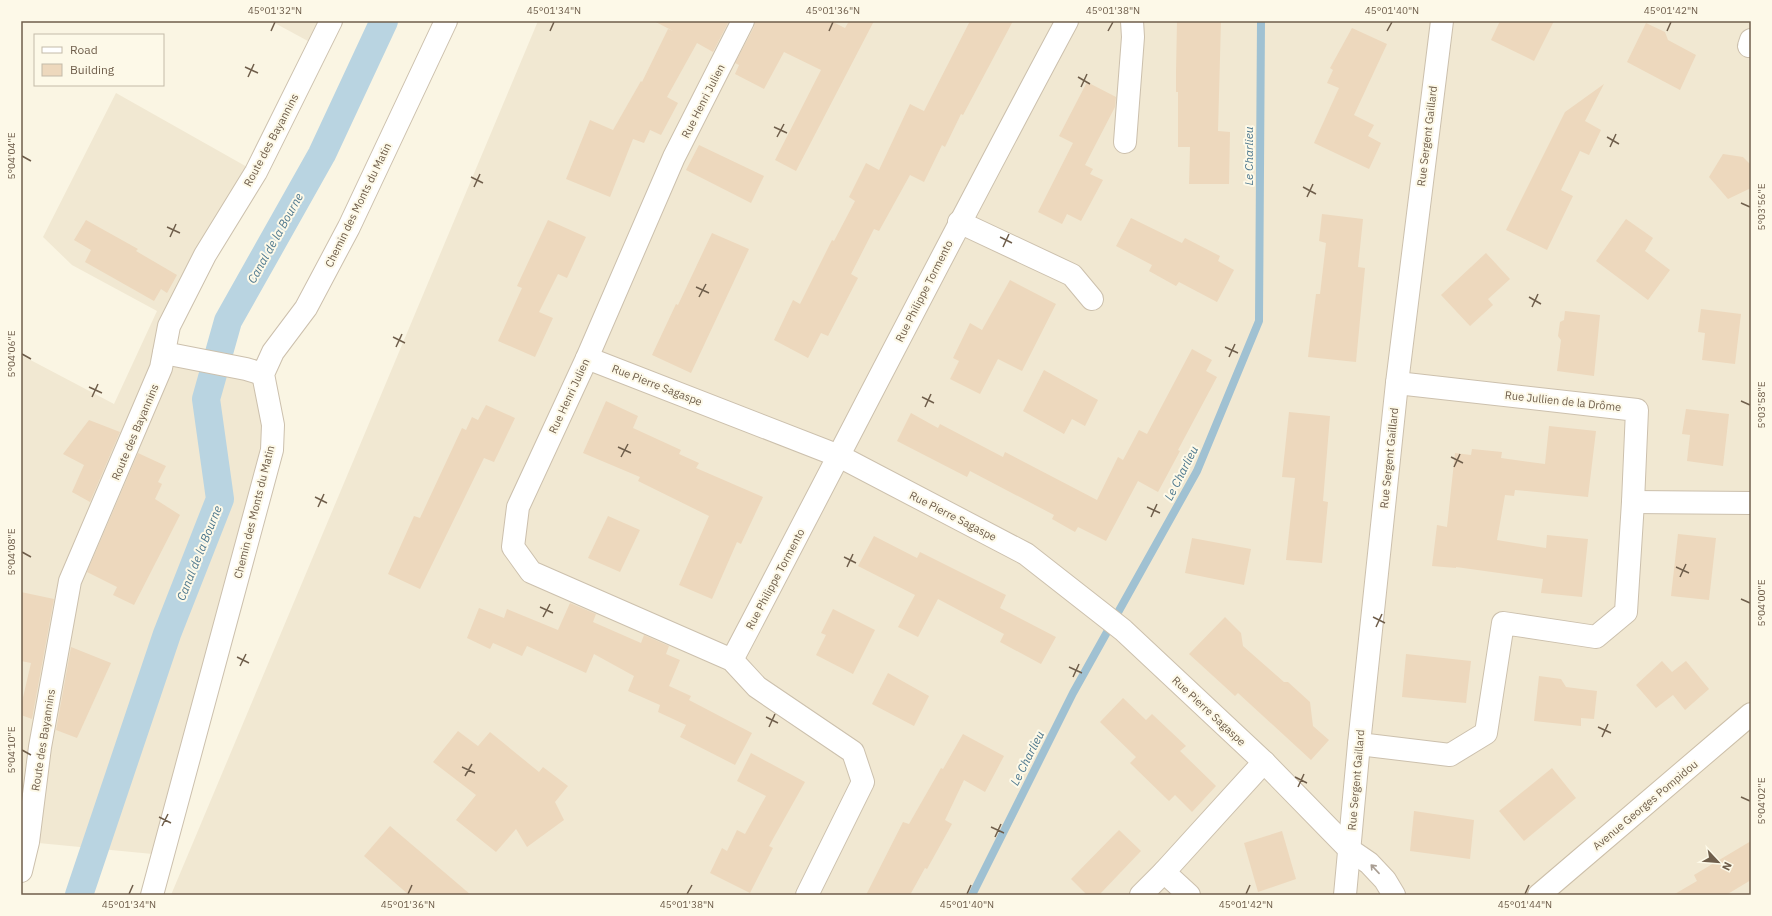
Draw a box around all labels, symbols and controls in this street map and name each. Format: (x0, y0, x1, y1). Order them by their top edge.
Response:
text: 45°01'32"N (248, 4, 302, 17)
text: 45°01'34"N (527, 4, 581, 17)
text: 45°01'36"N (806, 4, 860, 17)
text: 45°01'38"N (1086, 4, 1140, 17)
text: 45°01'40"N (1365, 4, 1419, 17)
text: 45°01'42"N (1644, 4, 1698, 17)
legend (34, 34, 164, 86)
text: Road (70, 42, 98, 57)
text: Building (70, 62, 115, 77)
street label: Rue Henri Julien (678, 62, 728, 140)
street label: Rue Sergent Gaillard (1414, 85, 1440, 187)
street label: Route des Bayannins (241, 91, 301, 189)
water label: Le Charlieu (1241, 126, 1256, 186)
text: 5°04'04"E (5, 132, 18, 180)
street label: Chemin des Monts du Matin (322, 140, 394, 270)
text: 5°03'56"E (1755, 183, 1768, 231)
water label: Canal de la Bourne (244, 190, 306, 286)
street label: Rue Philippe Tormento (892, 238, 956, 344)
text: 5°04'06"E (5, 330, 18, 378)
street label: Rue Henri Julien (545, 356, 593, 436)
street label: Rue Pierre Sagaspe (610, 361, 704, 409)
text: 5°03'58"E (1755, 381, 1768, 429)
street label: Route des Bayannins (108, 382, 162, 482)
street label: Rue Jullien de la Drôme (1504, 388, 1622, 414)
street label: Rue Sergent Gaillard (1377, 407, 1401, 509)
water label: Le Charlieu (1161, 443, 1201, 503)
street label: Chemin des Monts du Matin (231, 444, 277, 580)
street label: Rue Pierre Sagaspe (907, 488, 999, 544)
water label: Canal de la Bourne (173, 503, 225, 603)
street label: Rue Philippe Tormento (742, 526, 808, 632)
text: 5°04'08"E (5, 528, 18, 576)
text: 5°04'00"E (1755, 579, 1768, 627)
street label: Rue Pierre Sagaspe (1169, 673, 1249, 749)
street label: Route des Bayannins (28, 688, 58, 792)
text: 5°04'10"E (5, 726, 18, 774)
water label: Le Charlieu (1007, 728, 1047, 788)
street label: Rue Sergent Gaillard (1345, 729, 1367, 831)
street label: Avenue Georges Pompidou (1590, 757, 1700, 853)
text: 5°04'02"E (1755, 777, 1768, 825)
north arrow (1698, 842, 1738, 882)
text: N (1719, 860, 1735, 873)
one-way arrow (1371, 865, 1380, 875)
text: 45°01'34"N (102, 898, 156, 911)
text: 45°01'36"N (381, 898, 435, 911)
text: 45°01'38"N (660, 898, 714, 911)
text: 45°01'40"N (940, 898, 994, 911)
text: 45°01'42"N (1219, 898, 1273, 911)
text: 45°01'44"N (1498, 898, 1552, 911)

